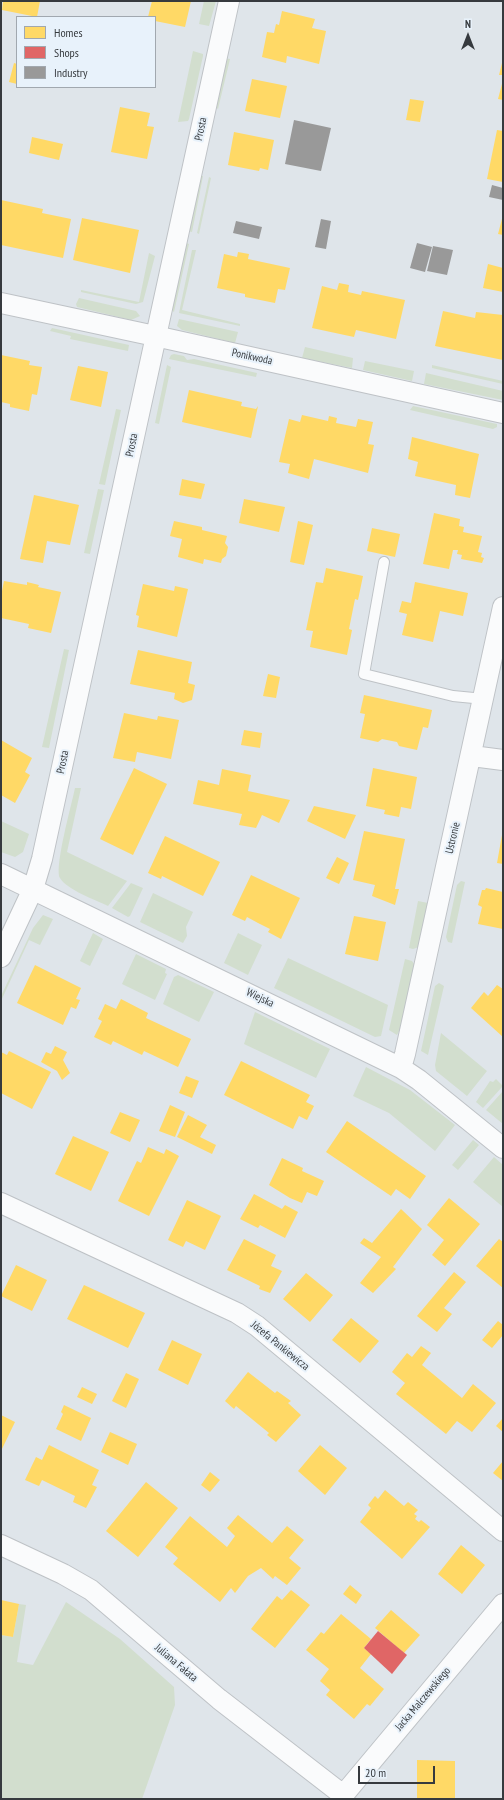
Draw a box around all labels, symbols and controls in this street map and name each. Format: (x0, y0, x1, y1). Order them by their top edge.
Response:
legend (16, 16, 156, 88)
north arrow (448, 16, 488, 56)
text: N (465, 17, 471, 31)
text: Homes (54, 25, 82, 40)
text: Shops (54, 45, 79, 60)
text: Industry (54, 65, 88, 80)
street label: Prosta (192, 116, 210, 142)
street label: Ponikwoda (230, 346, 274, 368)
street label: Prosta (123, 432, 141, 458)
street label: Prosta (54, 749, 72, 775)
street label: Ustronie (443, 821, 463, 855)
street label: Wiejska (244, 986, 276, 1010)
street label: Józefa Pankiewicza (248, 1318, 312, 1374)
street label: Juliana Fałata (152, 1641, 200, 1685)
street label: Jacka Malczewskiego (393, 1665, 453, 1733)
scale bar (360, 1758, 437, 1784)
text: 20 m (365, 1765, 386, 1780)

